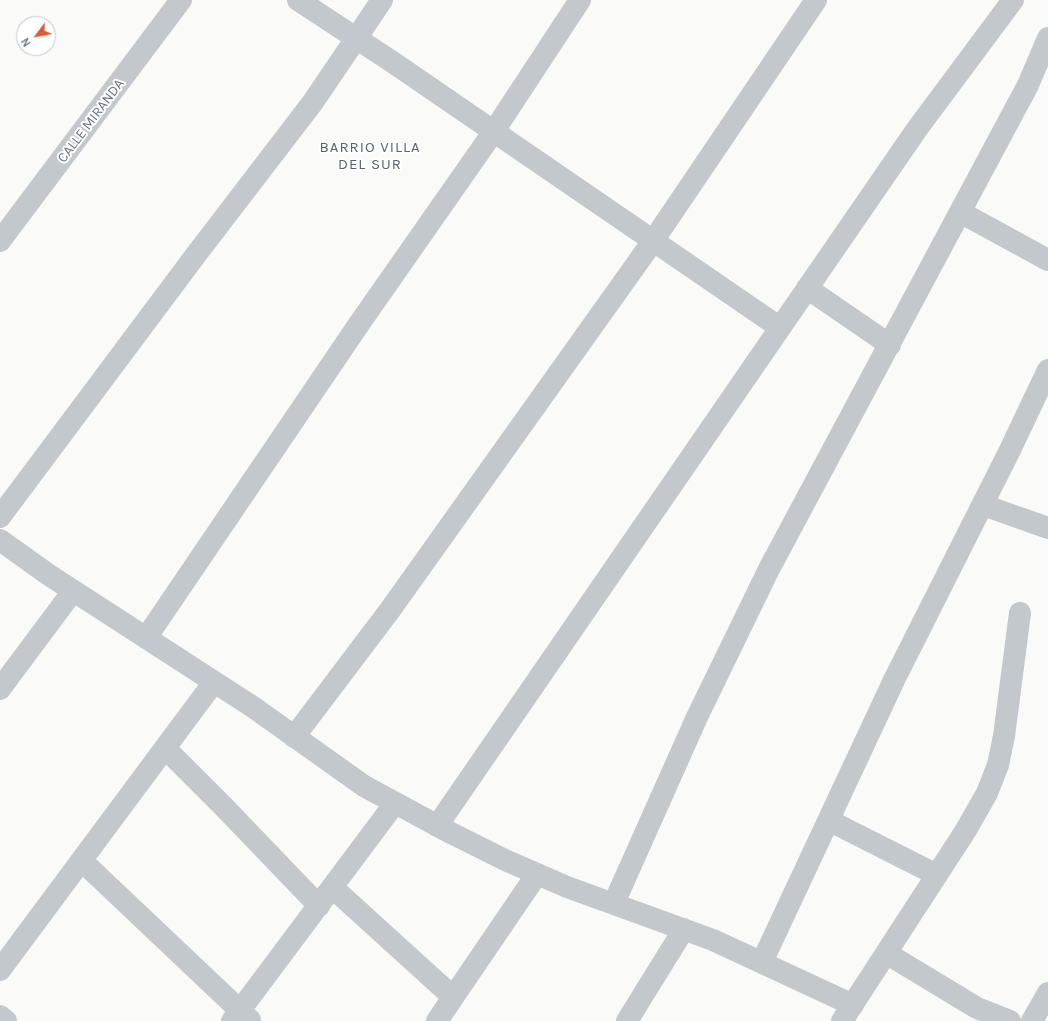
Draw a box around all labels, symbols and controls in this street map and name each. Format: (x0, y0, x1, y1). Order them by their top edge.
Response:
north arrow (16, 16, 56, 56)
text: N (19, 35, 34, 49)
street label: CALLE MIRANDA (54, 76, 128, 166)
district label: BARRIO VILLA DEL SUR (319, 139, 421, 174)

